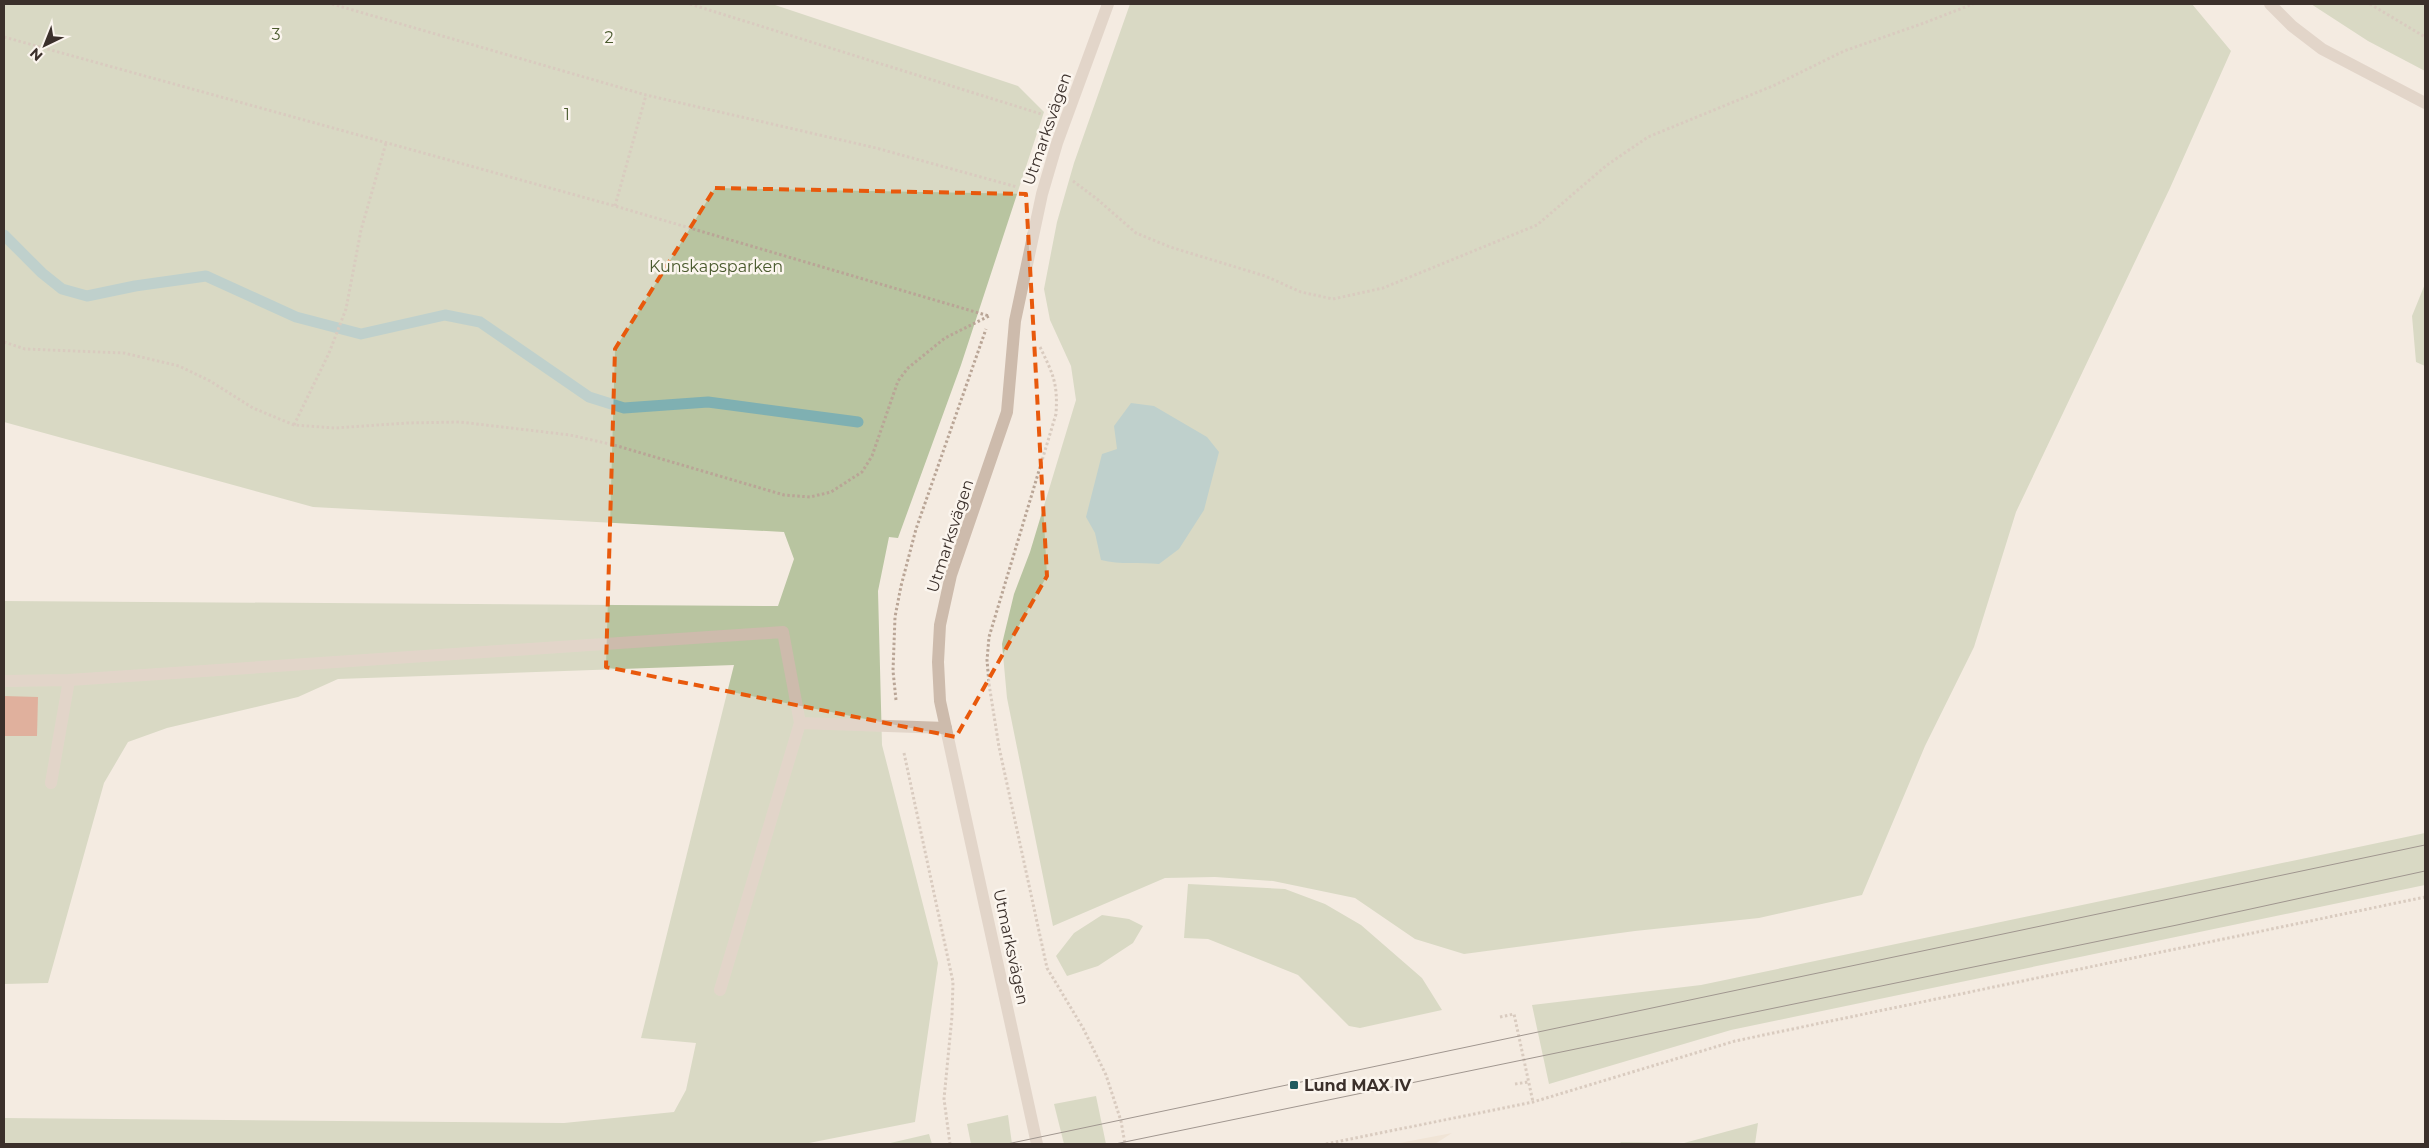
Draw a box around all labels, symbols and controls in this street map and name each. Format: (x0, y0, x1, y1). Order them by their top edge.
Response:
north arrow (20, 20, 70, 70)
park label: 3 (271, 25, 281, 44)
park label: 2 (604, 28, 614, 47)
text: N (26, 44, 46, 65)
street label: Utmarksvägen (1019, 70, 1075, 188)
park label: 1 (564, 105, 570, 124)
park label: Kunskapsparken (649, 257, 783, 276)
street label: Utmarksvägen (923, 477, 977, 595)
street label: Utmarksvägen (989, 887, 1033, 1007)
place label: Lund MAX IV (1304, 1076, 1412, 1095)
marker: Lund MAX IV (1288, 1079, 1300, 1091)

